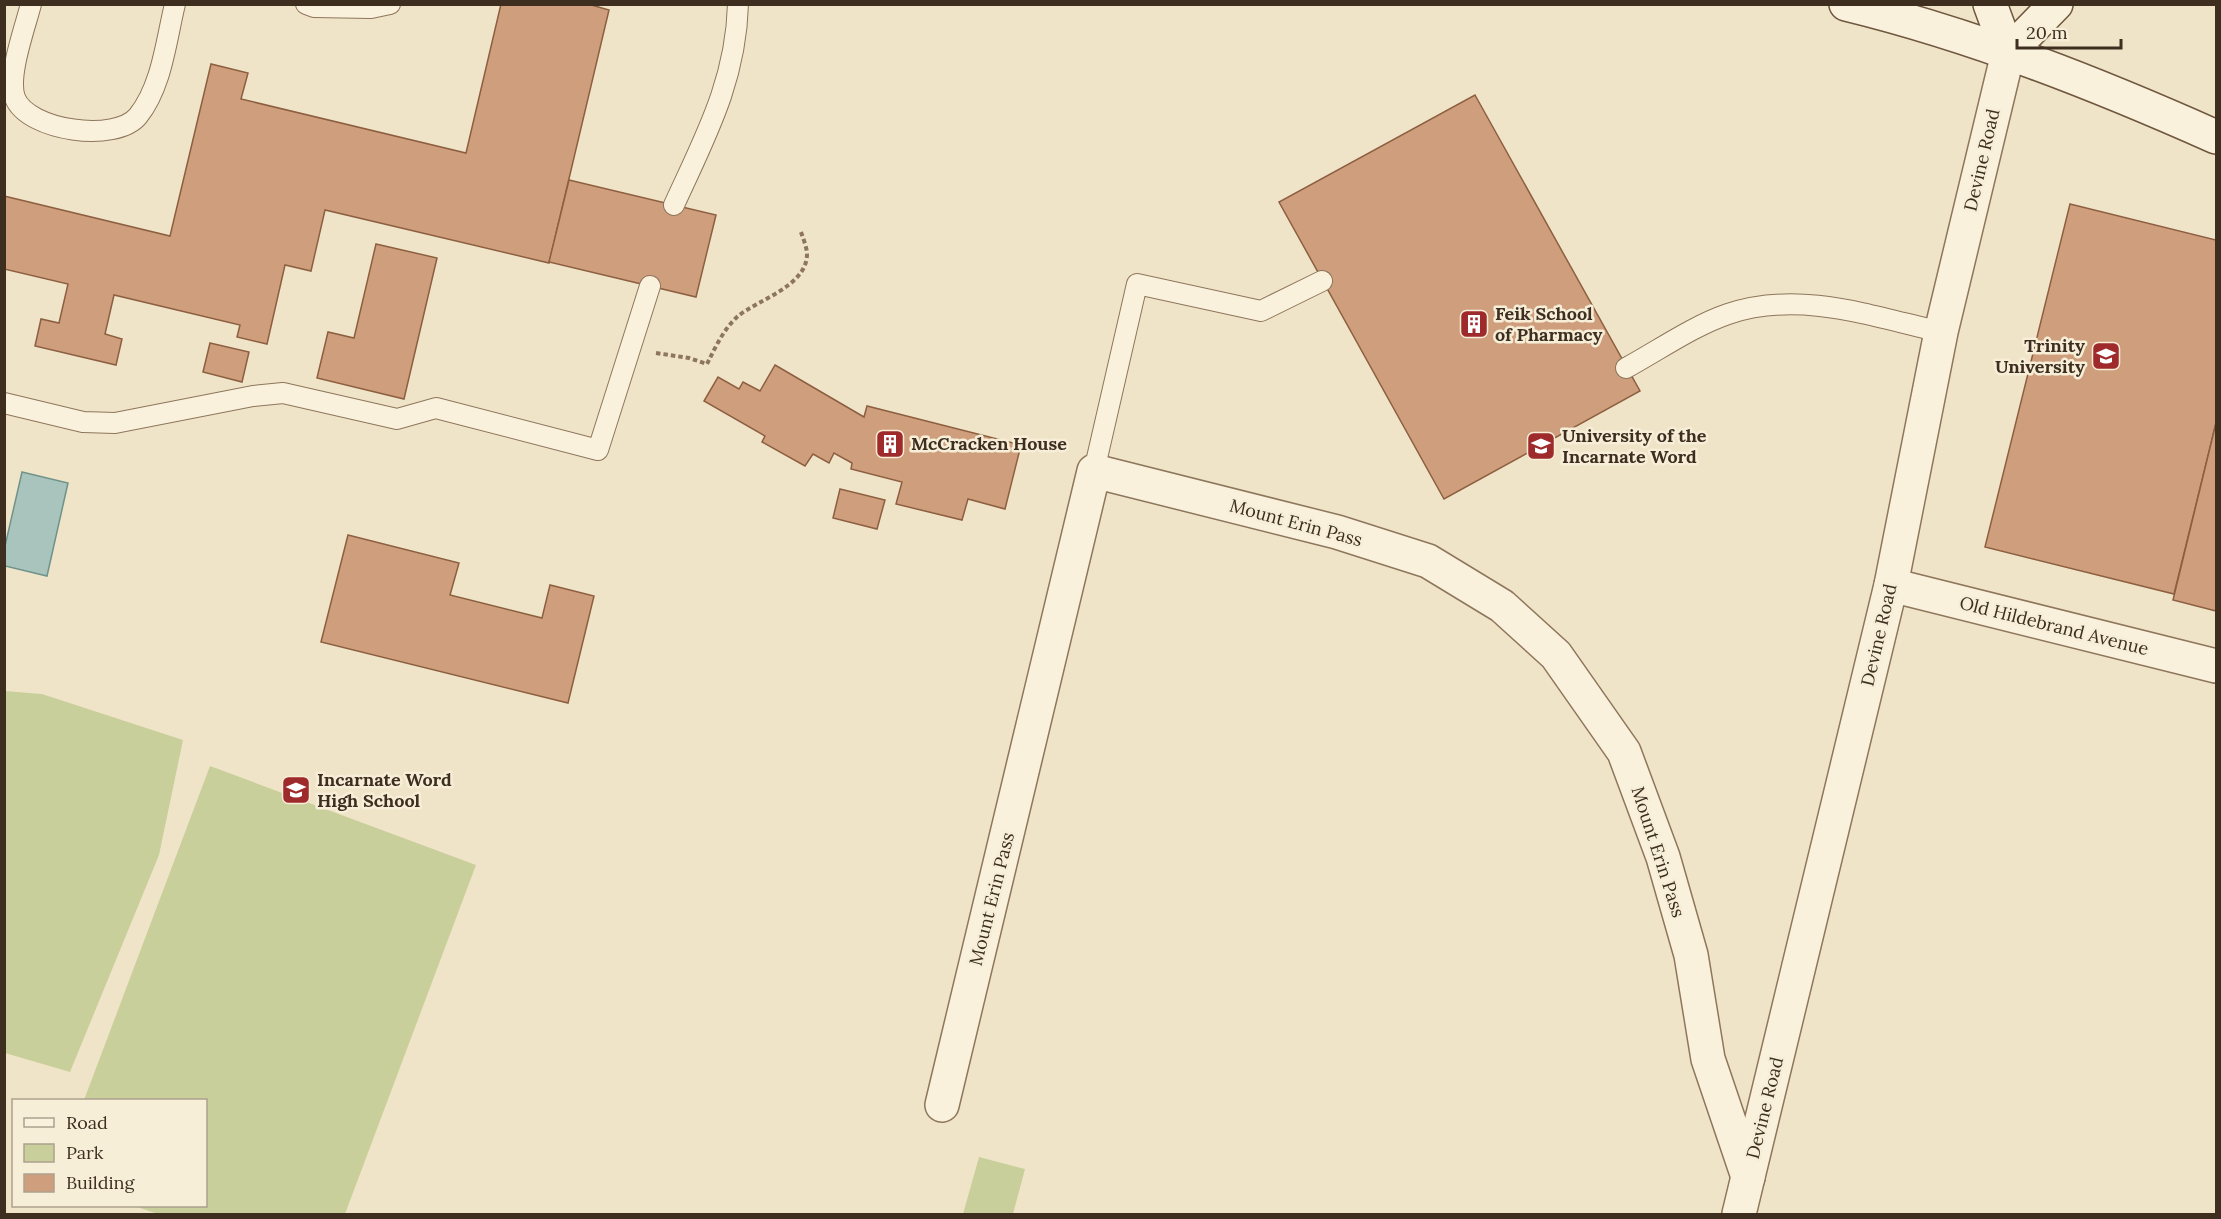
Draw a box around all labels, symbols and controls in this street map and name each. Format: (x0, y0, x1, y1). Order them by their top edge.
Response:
scale bar (2017, 12, 2120, 50)
text: 20 m (2026, 21, 2068, 44)
street label: Devine Road (1959, 106, 2005, 213)
place label: Feik School of Pharmacy (1495, 302, 1602, 346)
building icon: Feik School of Pharmacy (1458, 308, 1490, 340)
place label: Trinity University (1995, 334, 2085, 378)
school or university icon: Trinity University (2090, 340, 2122, 372)
place label: University of the Incarnate Word (1562, 424, 1707, 468)
building icon: McCracken House (874, 428, 906, 460)
school or university icon: University of the Incarnate Word (1525, 430, 1557, 462)
place label: McCracken House (911, 432, 1067, 455)
street label: Mount Erin Pass (1227, 494, 1365, 551)
street label: Devine Road (1856, 581, 1902, 688)
street label: Old Hildebrand Avenue (1957, 591, 2151, 660)
place label: Incarnate Word High School (317, 768, 452, 812)
school or university icon: Incarnate Word High School (280, 774, 312, 806)
street label: Mount Erin Pass (1626, 783, 1691, 920)
street label: Mount Erin Pass (964, 830, 1019, 968)
street label: Devine Road (1741, 1054, 1788, 1161)
legend (12, 1099, 207, 1207)
text: Road (66, 1111, 108, 1134)
text: Park (66, 1141, 104, 1164)
text: Building (66, 1171, 136, 1194)

